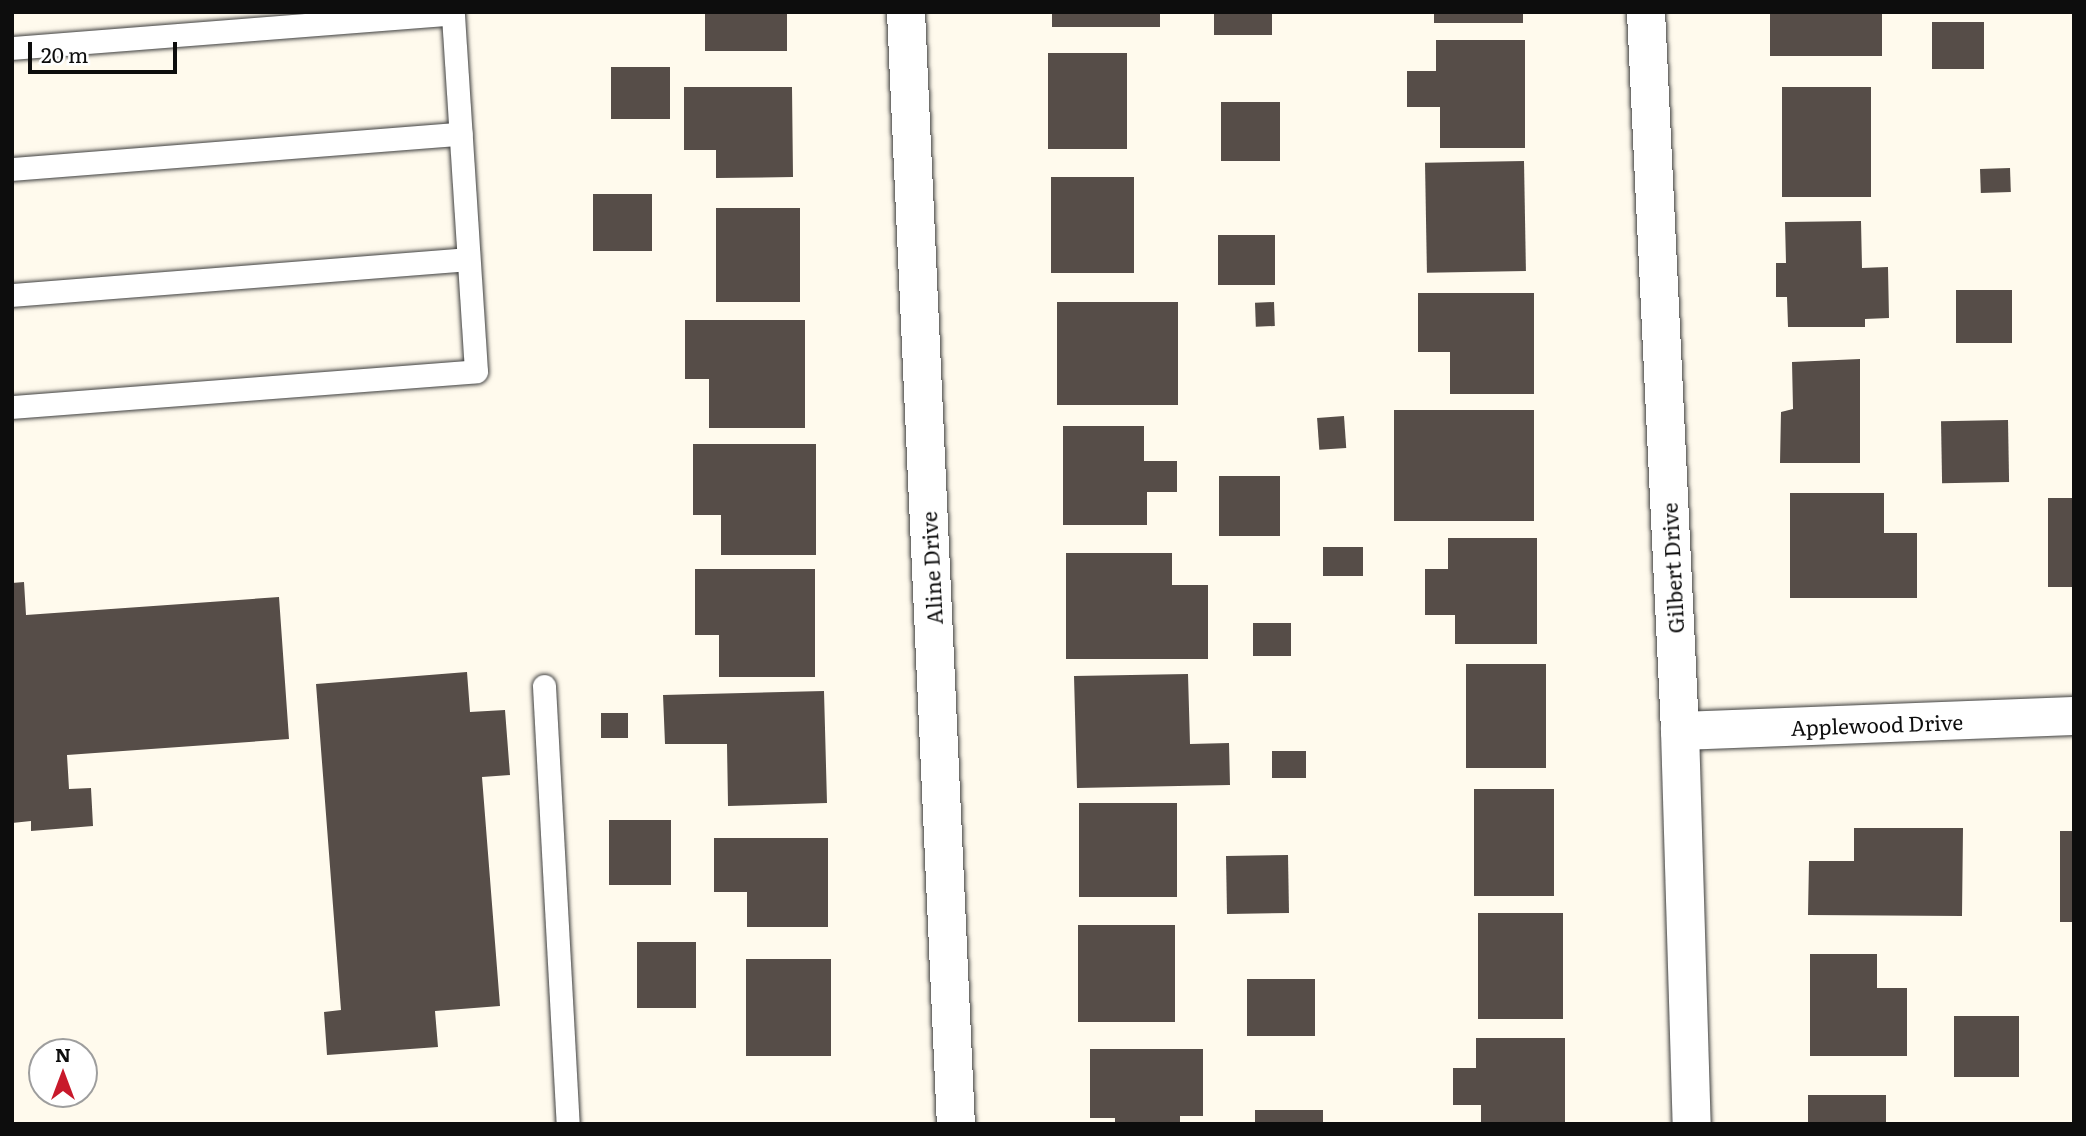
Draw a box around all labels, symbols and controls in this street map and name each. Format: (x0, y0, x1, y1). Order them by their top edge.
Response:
scale bar (32, 28, 180, 72)
text: 20 m (41, 38, 88, 69)
street label: Gilbert Drive (1656, 502, 1688, 634)
street label: Aline Drive (915, 511, 947, 625)
street label: Applewood Drive (1790, 708, 1964, 740)
north arrow (28, 1038, 98, 1108)
text: N (55, 1040, 71, 1068)

